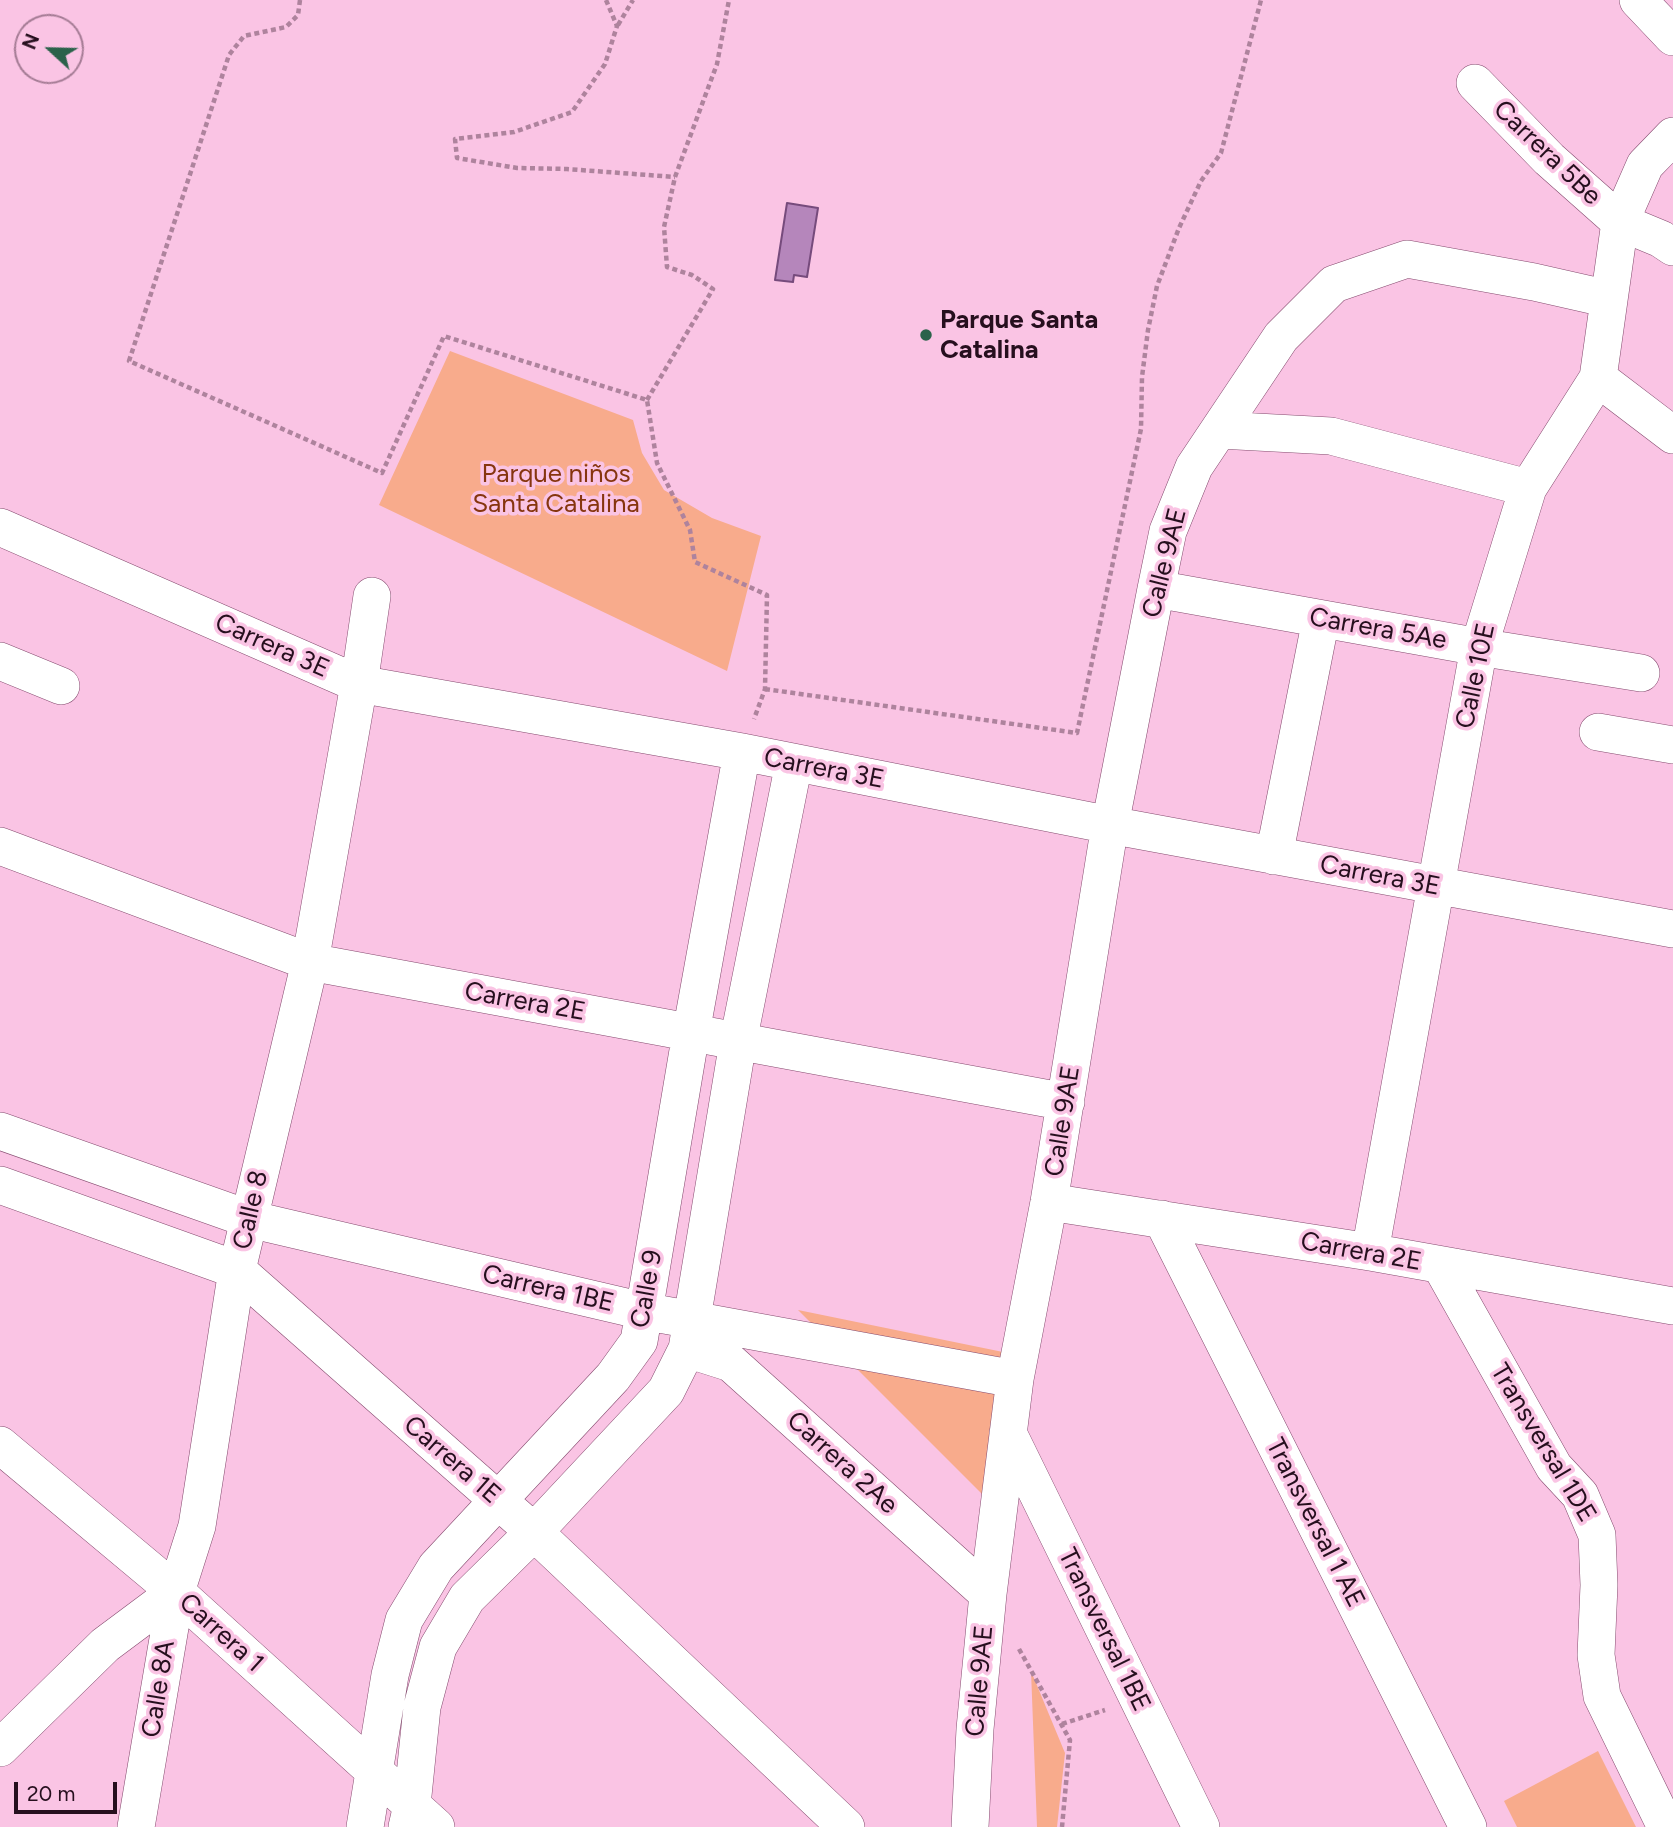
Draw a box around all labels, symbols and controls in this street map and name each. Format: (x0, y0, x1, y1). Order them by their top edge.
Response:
north arrow (14, 14, 84, 84)
text: N (18, 31, 44, 53)
street label: Carrera 5Be (1487, 94, 1607, 212)
place label: Parque Santa Catalina (940, 304, 1098, 366)
marker: Parque Santa Catalina (918, 327, 934, 343)
park label: Parque niños Santa Catalina (472, 458, 640, 520)
street label: Calle 9AE (1136, 505, 1194, 621)
street label: Carrera 5Ae (1307, 602, 1449, 656)
street label: Carrera 3E (210, 607, 334, 685)
street label: Calle 10E (1450, 620, 1502, 732)
street label: Carrera 3E (761, 742, 887, 796)
street label: Carrera 3E (1317, 849, 1443, 903)
street label: Carrera 2E (462, 976, 588, 1028)
street label: Calle 9AE (1039, 1063, 1087, 1179)
street label: Calle 8 (227, 1168, 275, 1252)
street label: Carrera 2E (1298, 1226, 1424, 1278)
street label: Calle 9 (625, 1247, 669, 1331)
street label: Carrera 1BE (479, 1259, 617, 1319)
street label: Transversal 1DE (1483, 1358, 1603, 1528)
street label: Carrera 2Ae (780, 1405, 904, 1521)
street label: Carrera 1E (397, 1409, 507, 1511)
street label: Transversal 1 AE (1259, 1433, 1371, 1613)
street label: Transversal 1BE (1051, 1543, 1157, 1717)
street label: Carrera 1 (172, 1587, 270, 1679)
street label: Calle 9AE (960, 1624, 1000, 1738)
street label: Calle 8A (136, 1638, 182, 1740)
scale bar (18, 1768, 121, 1812)
text: 20 m (27, 1781, 75, 1806)

